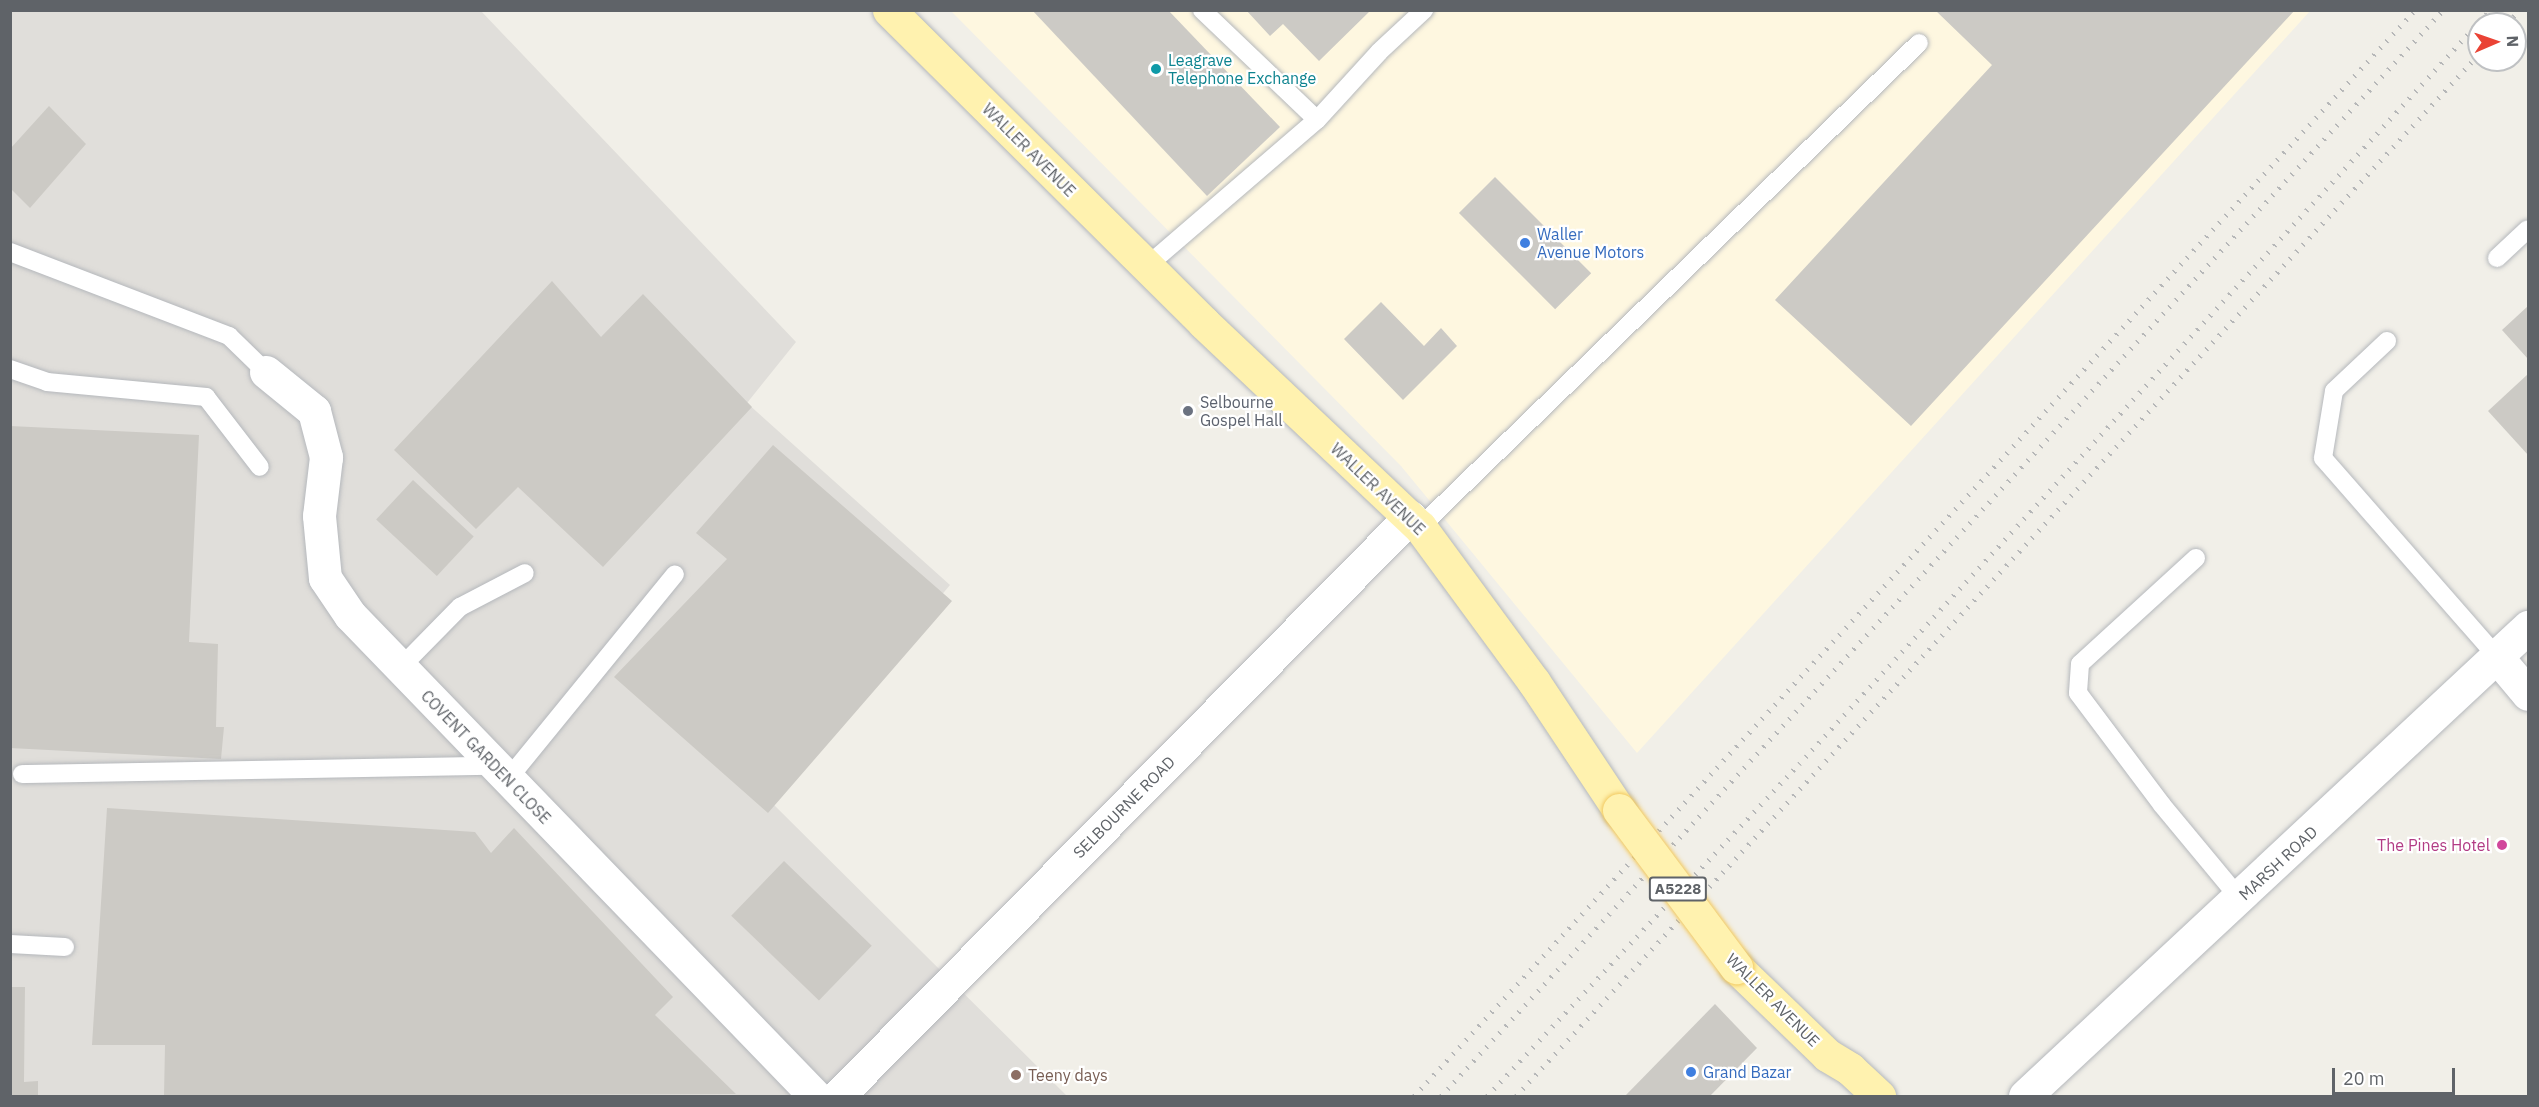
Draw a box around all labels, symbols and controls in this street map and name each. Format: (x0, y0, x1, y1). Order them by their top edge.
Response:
north arrow (2467, 12, 2527, 72)
text: N (2503, 35, 2523, 48)
place label: Leagrave Telephone Exchange (1168, 50, 1316, 88)
marker: Leagrave Telephone Exchange (1149, 62, 1163, 76)
street label: WALLER AVENUE (978, 99, 1080, 201)
place label: Waller Avenue Motors (1537, 224, 1644, 262)
marker: Waller Avenue Motors (1518, 236, 1532, 250)
place label: Selbourne Gospel Hall (1200, 392, 1283, 430)
marker: Selbourne Gospel Hall (1181, 404, 1195, 418)
street label: WALLER AVENUE (1327, 439, 1429, 539)
street label: COVENT GARDEN CLOSE (417, 686, 555, 828)
street label: SELBOURNE ROAD (1069, 752, 1179, 862)
street label: MARSH ROAD (2235, 822, 2321, 904)
place label: The Pines Hotel (2377, 835, 2490, 855)
marker: The Pines Hotel (2495, 838, 2509, 852)
road number: A5228 (1648, 877, 1708, 901)
street label: WALLER AVENUE (1722, 949, 1824, 1051)
scale bar (2335, 1056, 2458, 1094)
place label: Grand Bazar (1703, 1062, 1791, 1082)
place label: Teeny days (1028, 1065, 1108, 1085)
marker: Grand Bazar (1684, 1065, 1698, 1079)
text: 20 m (2343, 1067, 2385, 1090)
marker: Teeny days (1009, 1068, 1023, 1082)

